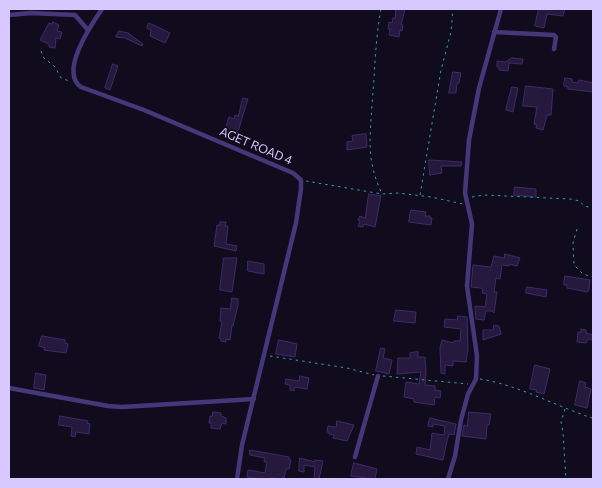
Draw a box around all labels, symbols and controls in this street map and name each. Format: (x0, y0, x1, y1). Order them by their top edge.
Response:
street label: AGET ROAD 4 (217, 124, 295, 168)

